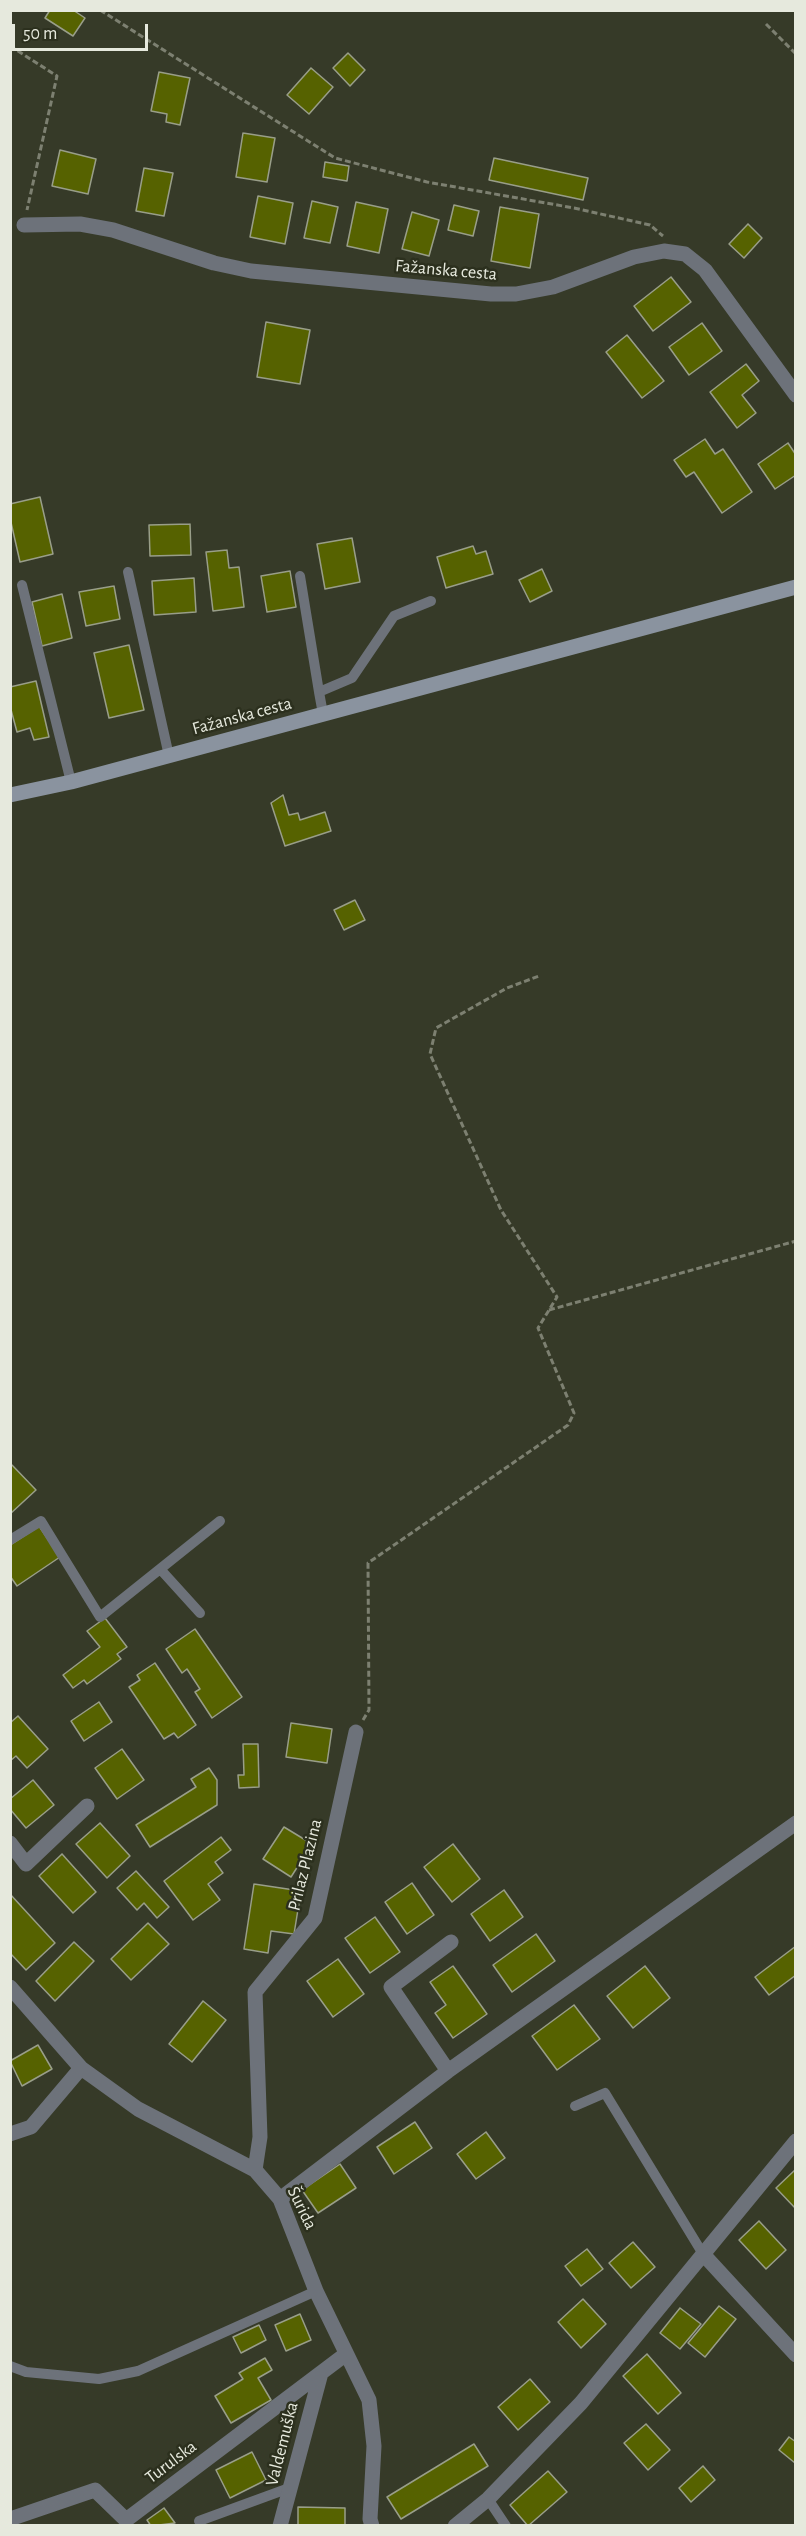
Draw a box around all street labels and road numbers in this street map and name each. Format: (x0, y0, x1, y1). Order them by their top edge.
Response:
street label: Fažanska cesta (394, 255, 498, 285)
street label: Fažanska cesta (190, 692, 294, 740)
street label: Prilaz Plazina (283, 1817, 327, 1913)
street label: Šurida (282, 2183, 322, 2233)
street label: Valdemuška (261, 2400, 303, 2488)
street label: Turulska (141, 2436, 201, 2488)

